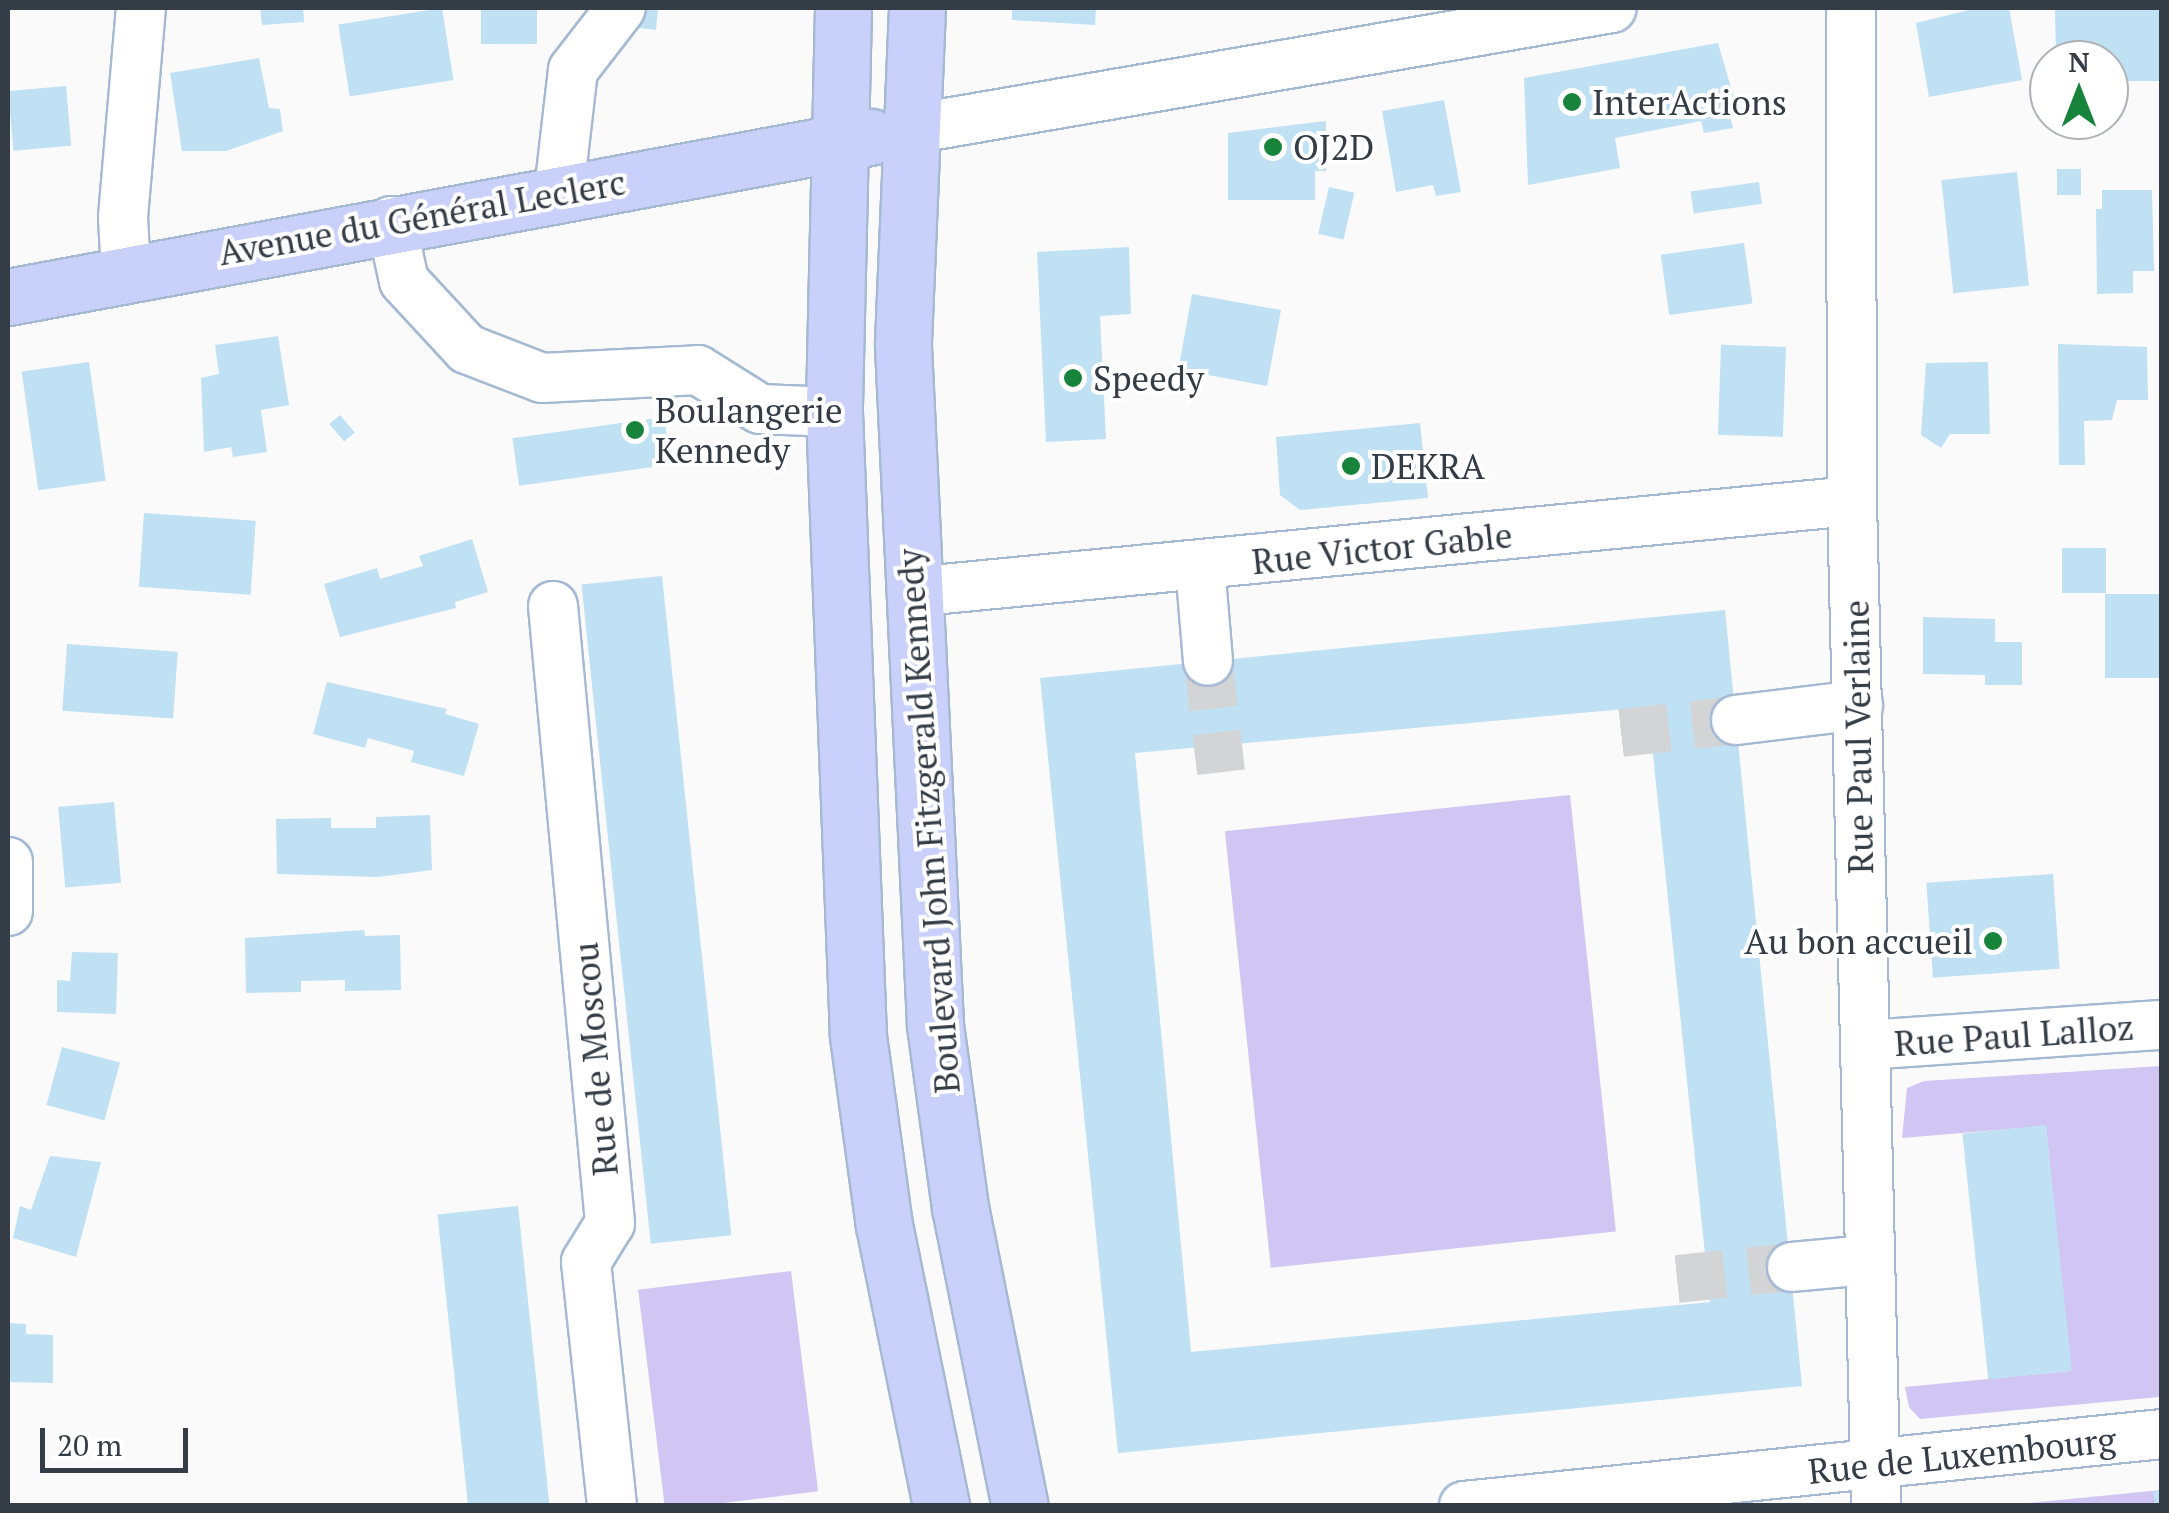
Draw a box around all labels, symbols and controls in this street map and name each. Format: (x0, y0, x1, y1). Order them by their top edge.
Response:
north arrow (2029, 40, 2129, 140)
text: N (2068, 43, 2090, 80)
place label: InterActions (1592, 81, 1787, 123)
marker: InterActions (1561, 91, 1583, 113)
place label: OJ2D (1293, 126, 1374, 168)
marker: OJ2D (1262, 136, 1284, 158)
street label: Avenue du Général Leclerc (215, 161, 629, 273)
place label: Speedy (1093, 357, 1204, 399)
marker: Speedy (1062, 367, 1084, 389)
place label: Boulangerie Kennedy (655, 389, 843, 471)
marker: Boulangerie Kennedy (624, 419, 646, 441)
place label: DEKRA (1371, 445, 1485, 487)
marker: DEKRA (1340, 455, 1362, 477)
street label: Rue Victor Gable (1249, 513, 1515, 583)
street label: Boulevard John Fitzgerald Kennedy (888, 547, 968, 1095)
street label: Rue Paul Verlaine (1835, 599, 1881, 875)
place label: Au bon accueil (1744, 920, 1973, 962)
marker: Au bon accueil (1982, 930, 2004, 952)
street label: Rue de Moscou (564, 941, 626, 1177)
street label: Rue Paul Lalloz (1893, 1006, 2135, 1064)
scale bar (45, 1408, 192, 1470)
street label: Rue de Luxembourg (1806, 1418, 2118, 1492)
text: 20 m (57, 1425, 122, 1465)

